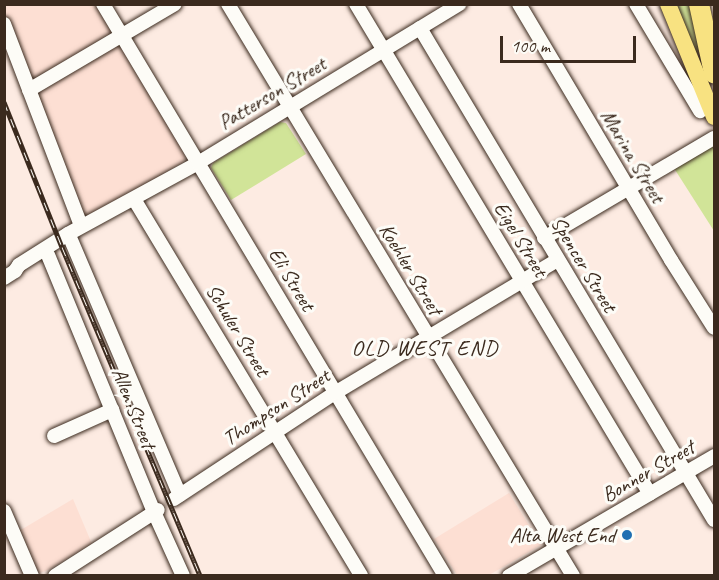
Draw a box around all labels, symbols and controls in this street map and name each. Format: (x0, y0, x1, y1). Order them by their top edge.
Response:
scale bar (503, 24, 640, 62)
text: 100 m (511, 35, 550, 57)
street label: Patterson Street (214, 51, 330, 135)
street label: Marina Street (595, 105, 671, 207)
street label: Eigel Street (489, 197, 553, 281)
street label: Spencer Street (546, 211, 622, 317)
street label: Koehler Street (374, 219, 448, 319)
street label: Eli Street (263, 243, 321, 315)
street label: Schuler Street (201, 279, 275, 381)
district label: OLD WEST END (352, 336, 498, 362)
street label: Thompson Street (218, 363, 334, 451)
street label: Allen Street (106, 364, 162, 452)
street label: Bonner Street (597, 434, 699, 508)
place label: Alta West End (510, 522, 615, 548)
marker: Alta West End (620, 528, 634, 542)

